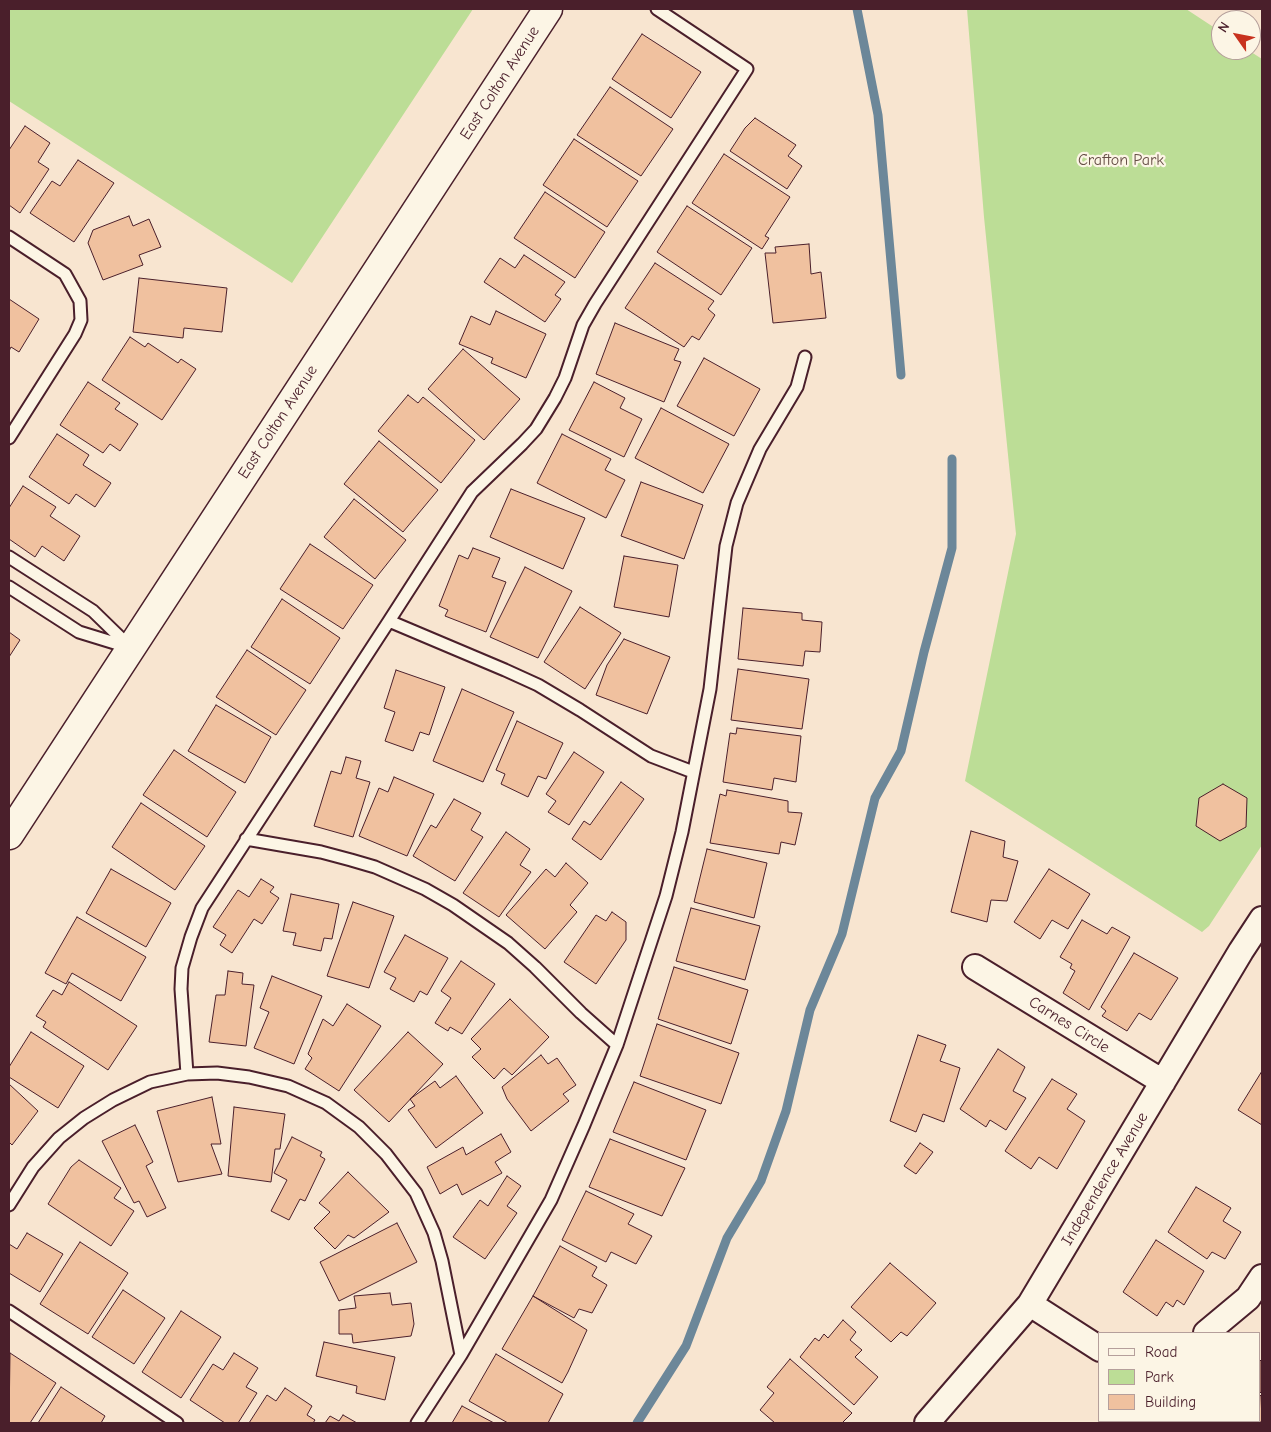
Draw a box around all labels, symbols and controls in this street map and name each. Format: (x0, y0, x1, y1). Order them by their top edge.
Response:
north arrow (1211, 10, 1261, 60)
text: N (1214, 19, 1233, 36)
street label: East Colton Avenue (456, 23, 544, 143)
park label: Crafton Park (1078, 150, 1164, 170)
street label: East Colton Avenue (234, 362, 322, 482)
street label: Carnes Circle (1025, 993, 1113, 1057)
street label: Independence Avenue (1058, 1109, 1152, 1249)
legend (1098, 1332, 1261, 1422)
text: Road (1145, 1343, 1177, 1361)
text: Park (1145, 1368, 1174, 1386)
text: Building (1145, 1393, 1196, 1411)

